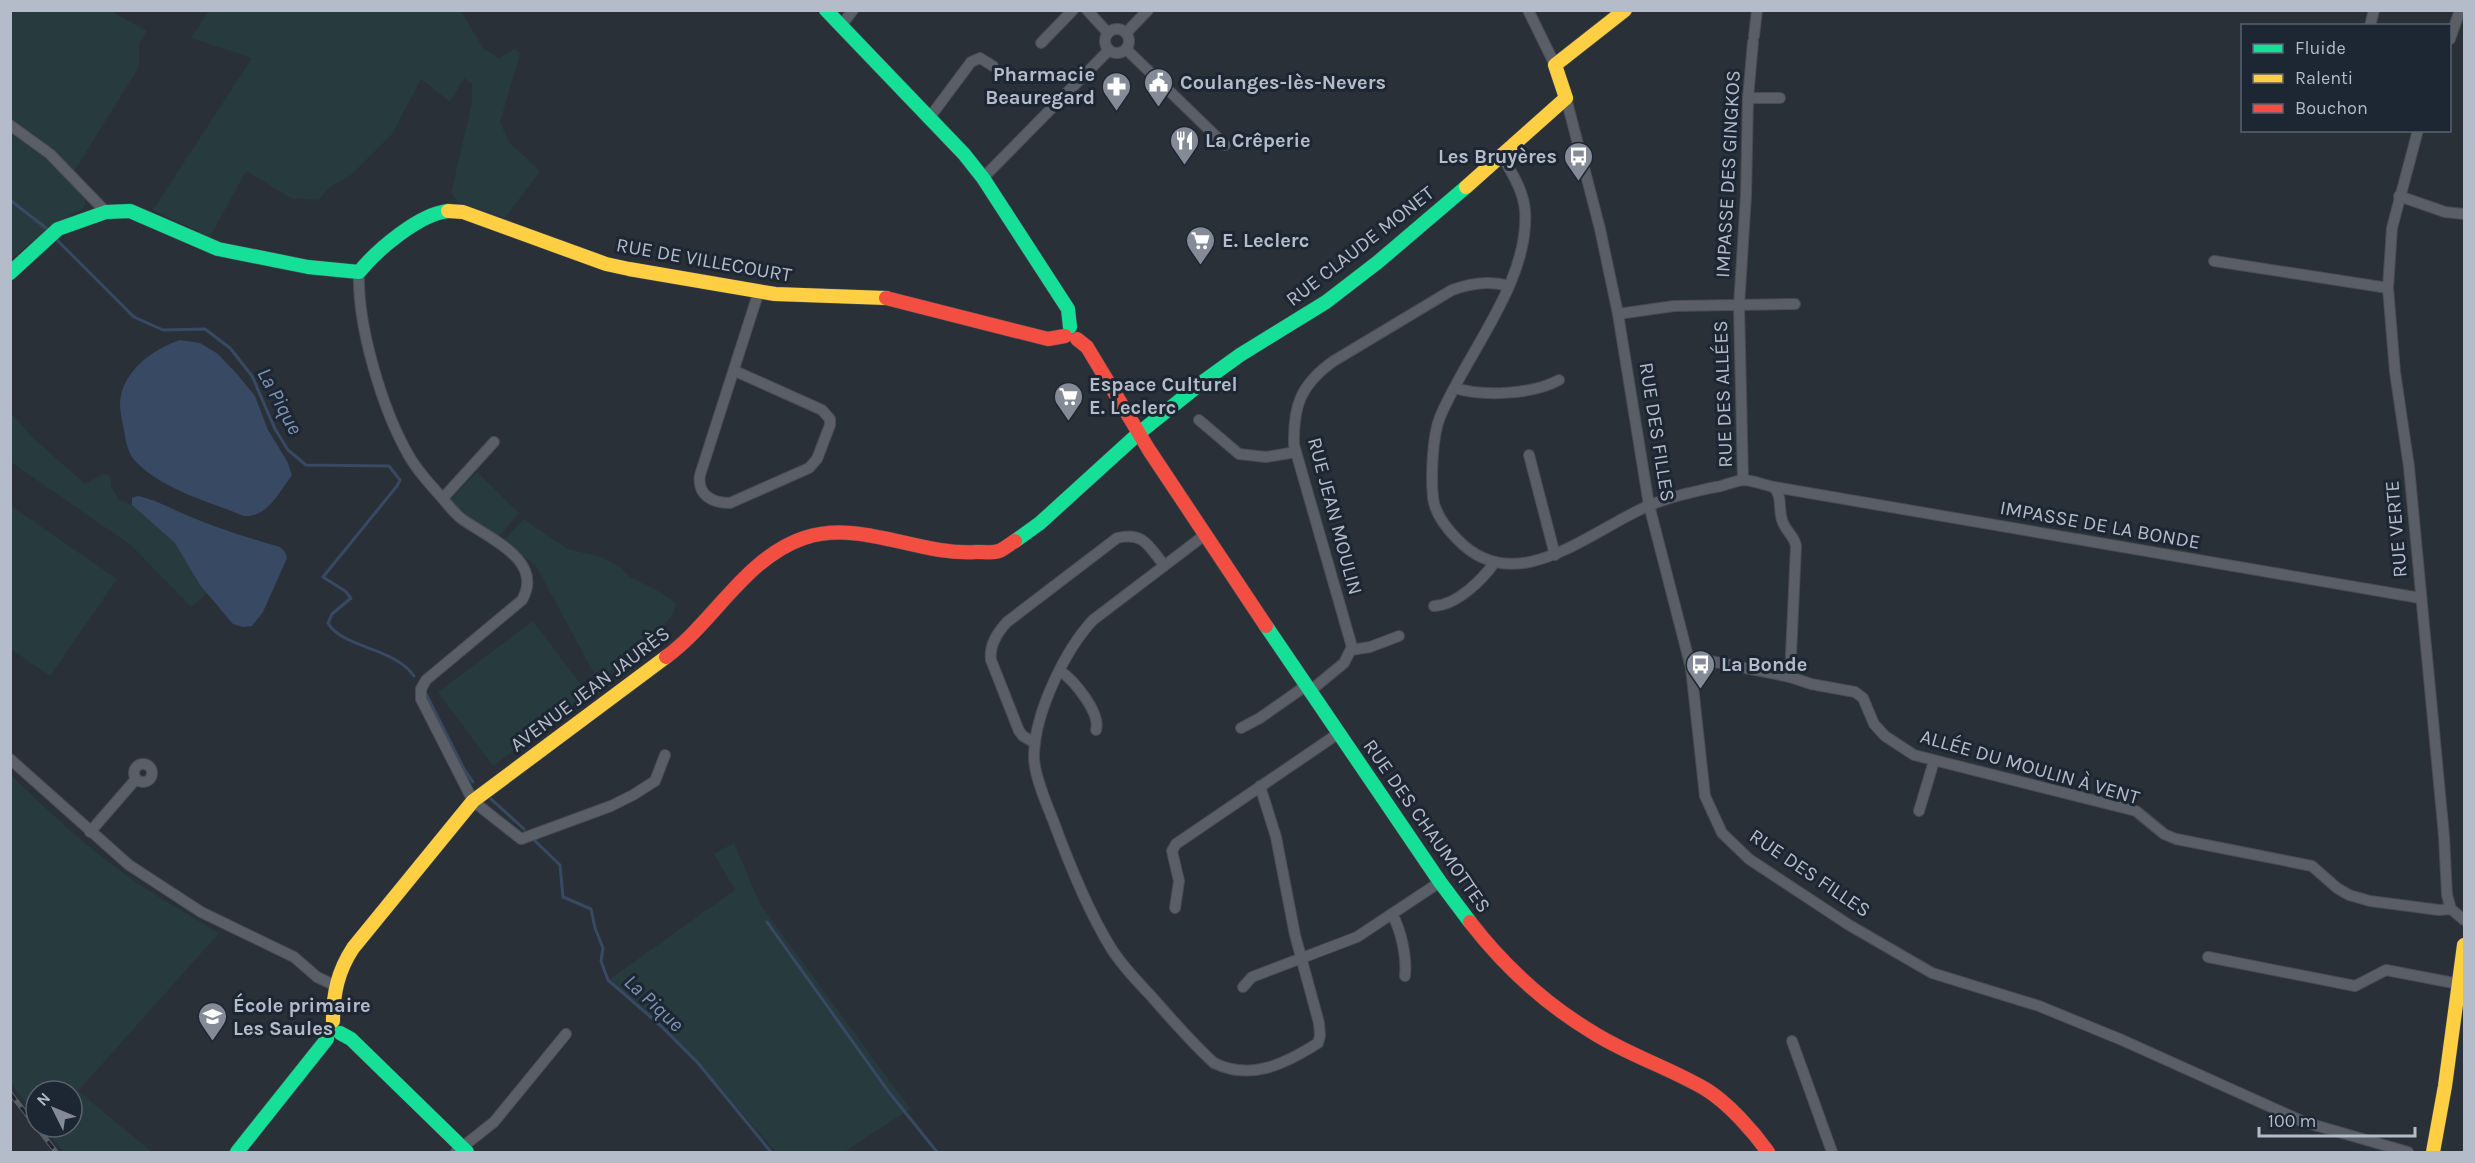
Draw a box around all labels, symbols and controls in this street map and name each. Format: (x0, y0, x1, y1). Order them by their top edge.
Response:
legend (2241, 24, 2451, 132)
text: Fluide (2295, 37, 2346, 59)
place label: Pharmacie Beauregard (985, 63, 1095, 109)
public building icon: Coulanges-lès-Nevers (1143, 66, 1175, 108)
text: Ralenti (2295, 67, 2353, 89)
pharmacy icon: Pharmacie Beauregard (1100, 70, 1132, 112)
street label: IMPASSE DES GINGKOS (1711, 70, 1745, 278)
place label: Coulanges-lès-Nevers (1180, 71, 1386, 94)
text: Bouchon (2295, 97, 2368, 119)
restaurant icon: La Crêperie (1168, 124, 1200, 166)
place label: La Crêperie (1205, 129, 1311, 152)
bus stop icon: Les Bruyères (1562, 140, 1594, 182)
place label: Les Bruyères (1438, 145, 1557, 168)
street label: RUE CLAUDE MONET (1281, 181, 1439, 311)
supermarket icon: E. Leclerc (1185, 224, 1217, 266)
place label: E. Leclerc (1222, 229, 1309, 252)
street label: RUE DE VILLECOURT (614, 233, 794, 287)
street label: RUE DES ALLÉES (1708, 320, 1737, 468)
street label: RUE DES FILLES (1635, 361, 1679, 503)
water label: La Pique (252, 363, 308, 439)
place label: Espace Culturel E. Leclerc (1089, 373, 1238, 419)
supermarket icon: Espace Culturel E. Leclerc (1052, 380, 1084, 422)
street label: RUE JEAN MOULIN (1303, 435, 1367, 597)
street label: RUE VERTE (2380, 480, 2412, 578)
street label: IMPASSE DE LA BONDE (1998, 496, 2202, 554)
street label: AVENUE JEAN JAURÈS (505, 621, 674, 756)
bus stop icon: La Bonde (1684, 648, 1716, 690)
place label: La Bonde (1721, 653, 1807, 676)
street label: ALLÉE DU MOULIN À VENT (1918, 724, 2143, 809)
street label: RUE DES CHAUMOTTES (1359, 735, 1495, 917)
street label: RUE DES FILLES (1745, 824, 1875, 922)
water label: La Pique (619, 970, 689, 1037)
place label: École primaire Les Saules (233, 992, 371, 1040)
school or university icon: École primaire Les Saules (196, 1000, 228, 1042)
north arrow (24, 1079, 84, 1139)
text: N (33, 1088, 54, 1110)
scale bar (2259, 1100, 2415, 1138)
text: 100 m (2268, 1110, 2316, 1132)

